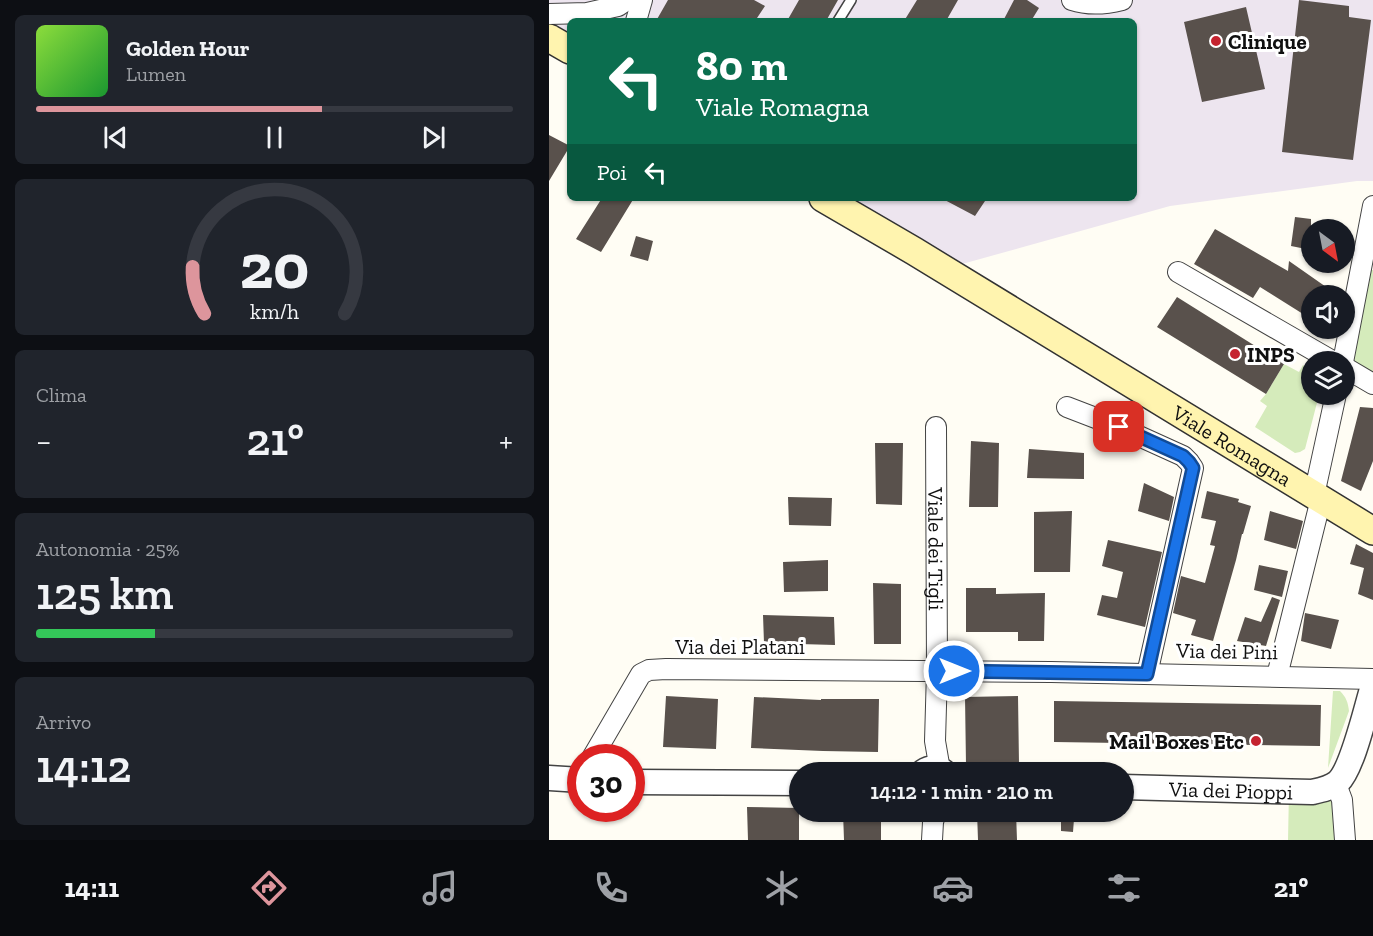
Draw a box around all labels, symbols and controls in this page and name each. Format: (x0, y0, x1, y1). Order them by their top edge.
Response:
place label: Clinique (1228, 29, 1307, 54)
marker: Clinique (1209, 34, 1223, 48)
text: Golden Hour (126, 35, 250, 62)
text: 80 m (696, 40, 787, 91)
icon: left (597, 42, 675, 120)
text: Lumen (126, 62, 186, 86)
text: Viale Romagna (696, 91, 869, 123)
icon: previous (99, 121, 132, 154)
icon: pause (258, 121, 291, 154)
icon: next (417, 121, 450, 154)
icon: left (639, 156, 672, 189)
text: Poi (597, 159, 627, 186)
north arrow (1301, 219, 1355, 273)
map controls (1301, 219, 1355, 405)
text: 20 (240, 229, 309, 304)
button: sound (1301, 285, 1355, 339)
text: km/h (250, 299, 299, 324)
place label: INPS (1247, 342, 1295, 367)
marker: INPS (1228, 347, 1242, 361)
button: layers (1301, 351, 1355, 405)
text: Clima (36, 383, 87, 407)
street label: Viale Romagna (1167, 399, 1296, 491)
pin (1093, 401, 1144, 452)
icon: arrive (1102, 410, 1135, 443)
text: 21° (246, 413, 304, 467)
text: − (36, 421, 51, 460)
text: + (499, 421, 513, 460)
street label: Viale dei Tigli (924, 486, 949, 611)
text: Autonomia · 25% (36, 537, 180, 561)
text: 125 km (36, 567, 174, 621)
street label: Via dei Platani (674, 634, 805, 659)
street label: Via dei Pini (1175, 638, 1278, 664)
position arrow (922, 639, 986, 703)
text: Arrivo (36, 710, 91, 734)
place label: Mail Boxes Etc (1109, 729, 1244, 754)
marker: Mail Boxes Etc (1249, 734, 1263, 748)
text: 14:12 (36, 740, 131, 794)
speed limit sign: 30 (567, 744, 645, 822)
street label: Via dei Pioppi (1168, 776, 1293, 804)
text: 14:12 · 1 min · 210 m (870, 778, 1053, 805)
icon: directions (248, 867, 290, 909)
icon: music (419, 867, 461, 909)
icon: phone (590, 867, 632, 909)
icon: climate (761, 867, 803, 909)
icon: car (932, 867, 974, 909)
icon: filters (1103, 867, 1145, 909)
text: 14:11 (64, 872, 119, 904)
text: 21° (1274, 872, 1308, 904)

